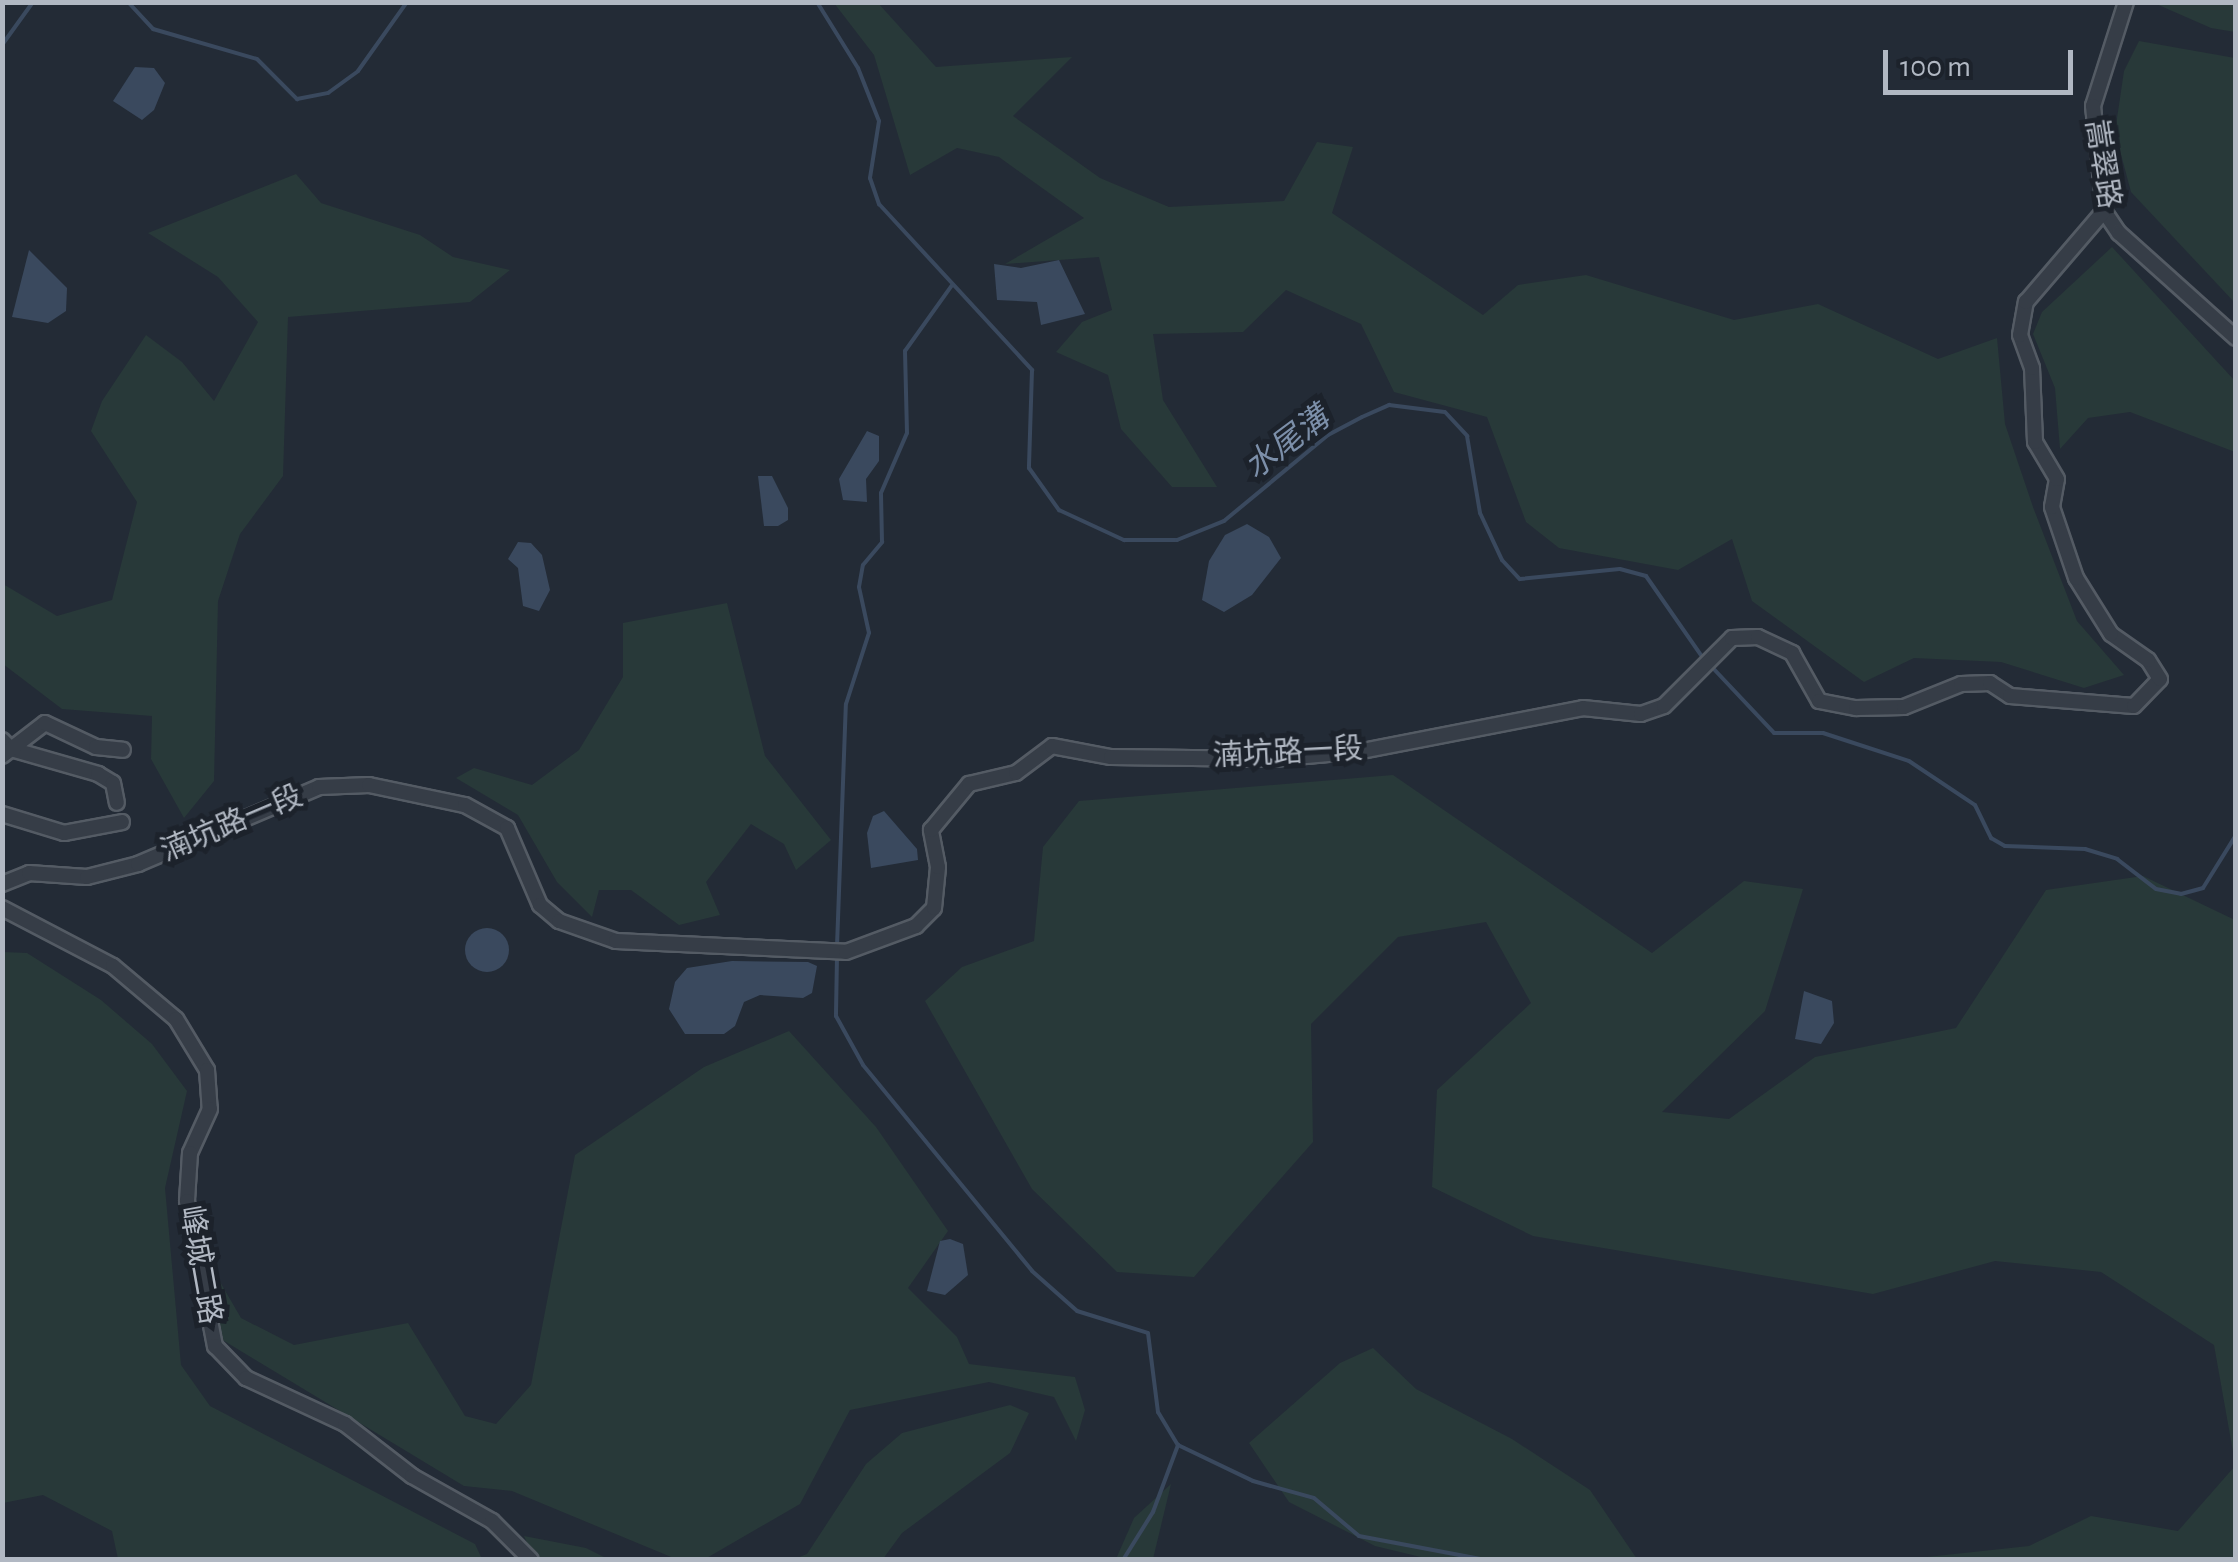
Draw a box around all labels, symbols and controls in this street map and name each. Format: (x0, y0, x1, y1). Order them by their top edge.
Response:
scale bar (1888, 30, 2078, 92)
text: 100 m (1900, 52, 1971, 82)
street label: 嵩翠路 (2077, 117, 2127, 211)
water label: 水尾溝 (1237, 399, 1337, 487)
street label: 湳坑路一段 (1212, 731, 1364, 775)
street label: 湳坑路一段 (156, 778, 308, 870)
street label: 峰城二路 (172, 1203, 228, 1327)

